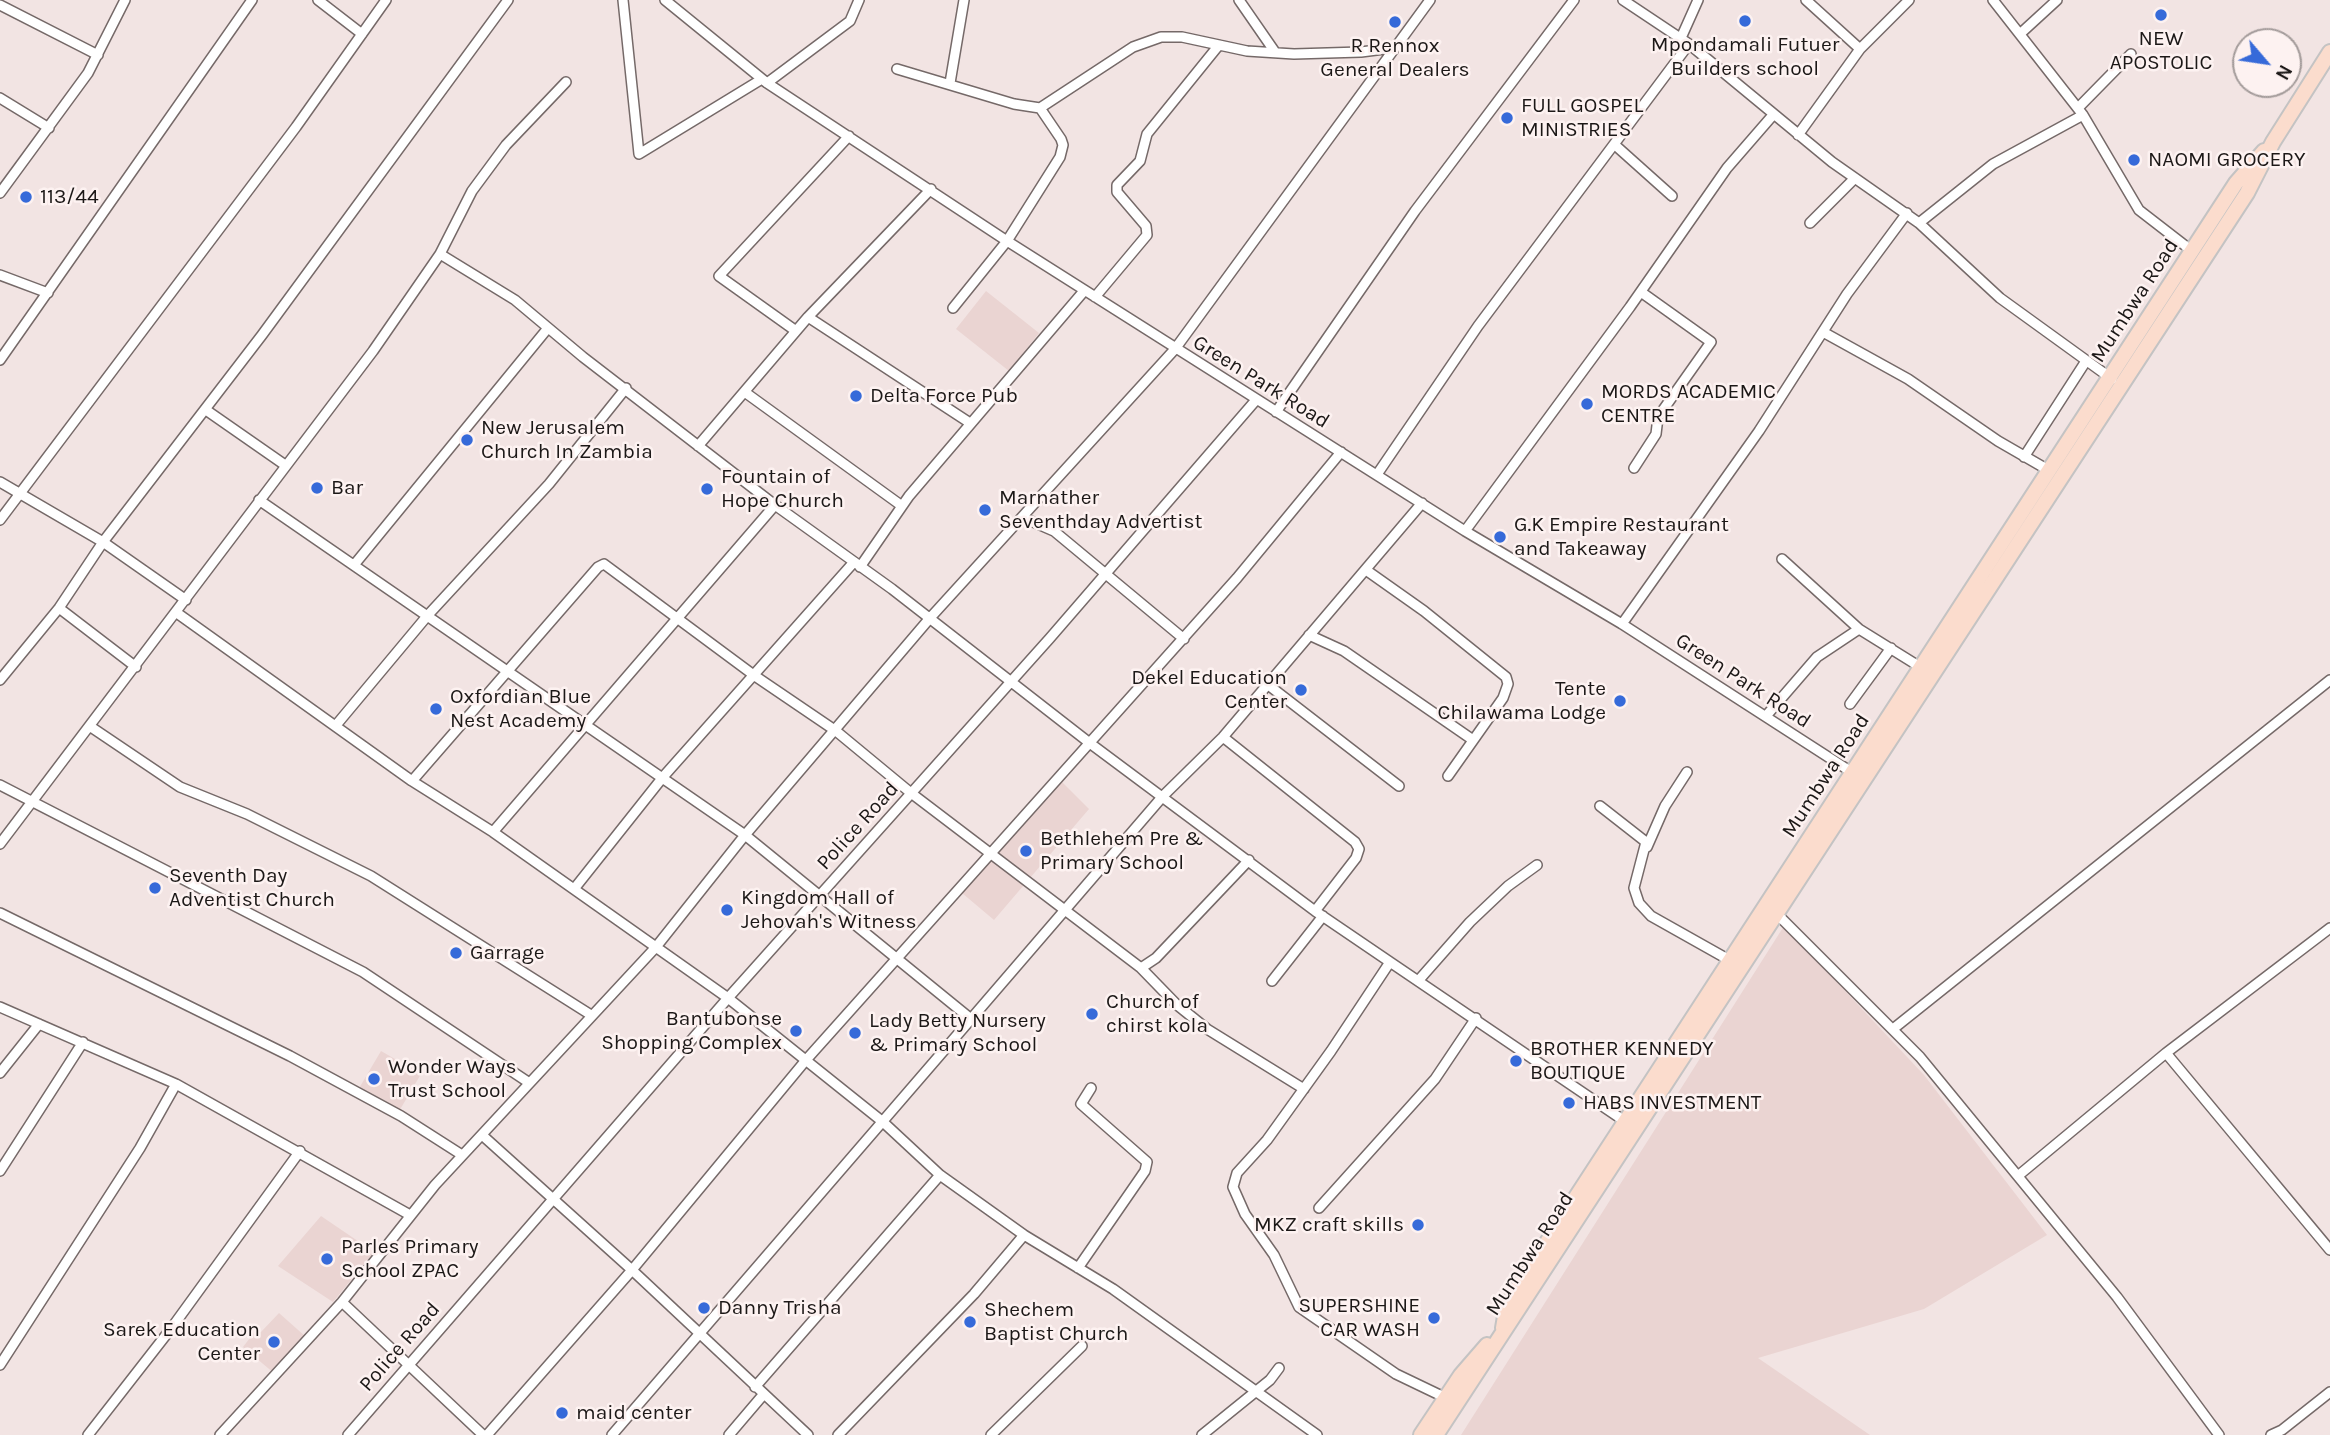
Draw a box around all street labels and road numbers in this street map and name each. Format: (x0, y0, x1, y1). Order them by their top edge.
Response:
street label: Mumbwa Road (2086, 234, 2184, 368)
street label: Green Park Road (1188, 330, 1334, 434)
street label: Green Park Road (1671, 628, 1815, 734)
street label: Mumbwa Road (1777, 709, 1875, 843)
street label: Police Road (812, 777, 904, 875)
street label: Mumbwa Road (1481, 1187, 1579, 1321)
street label: Police Road (354, 1297, 446, 1397)

